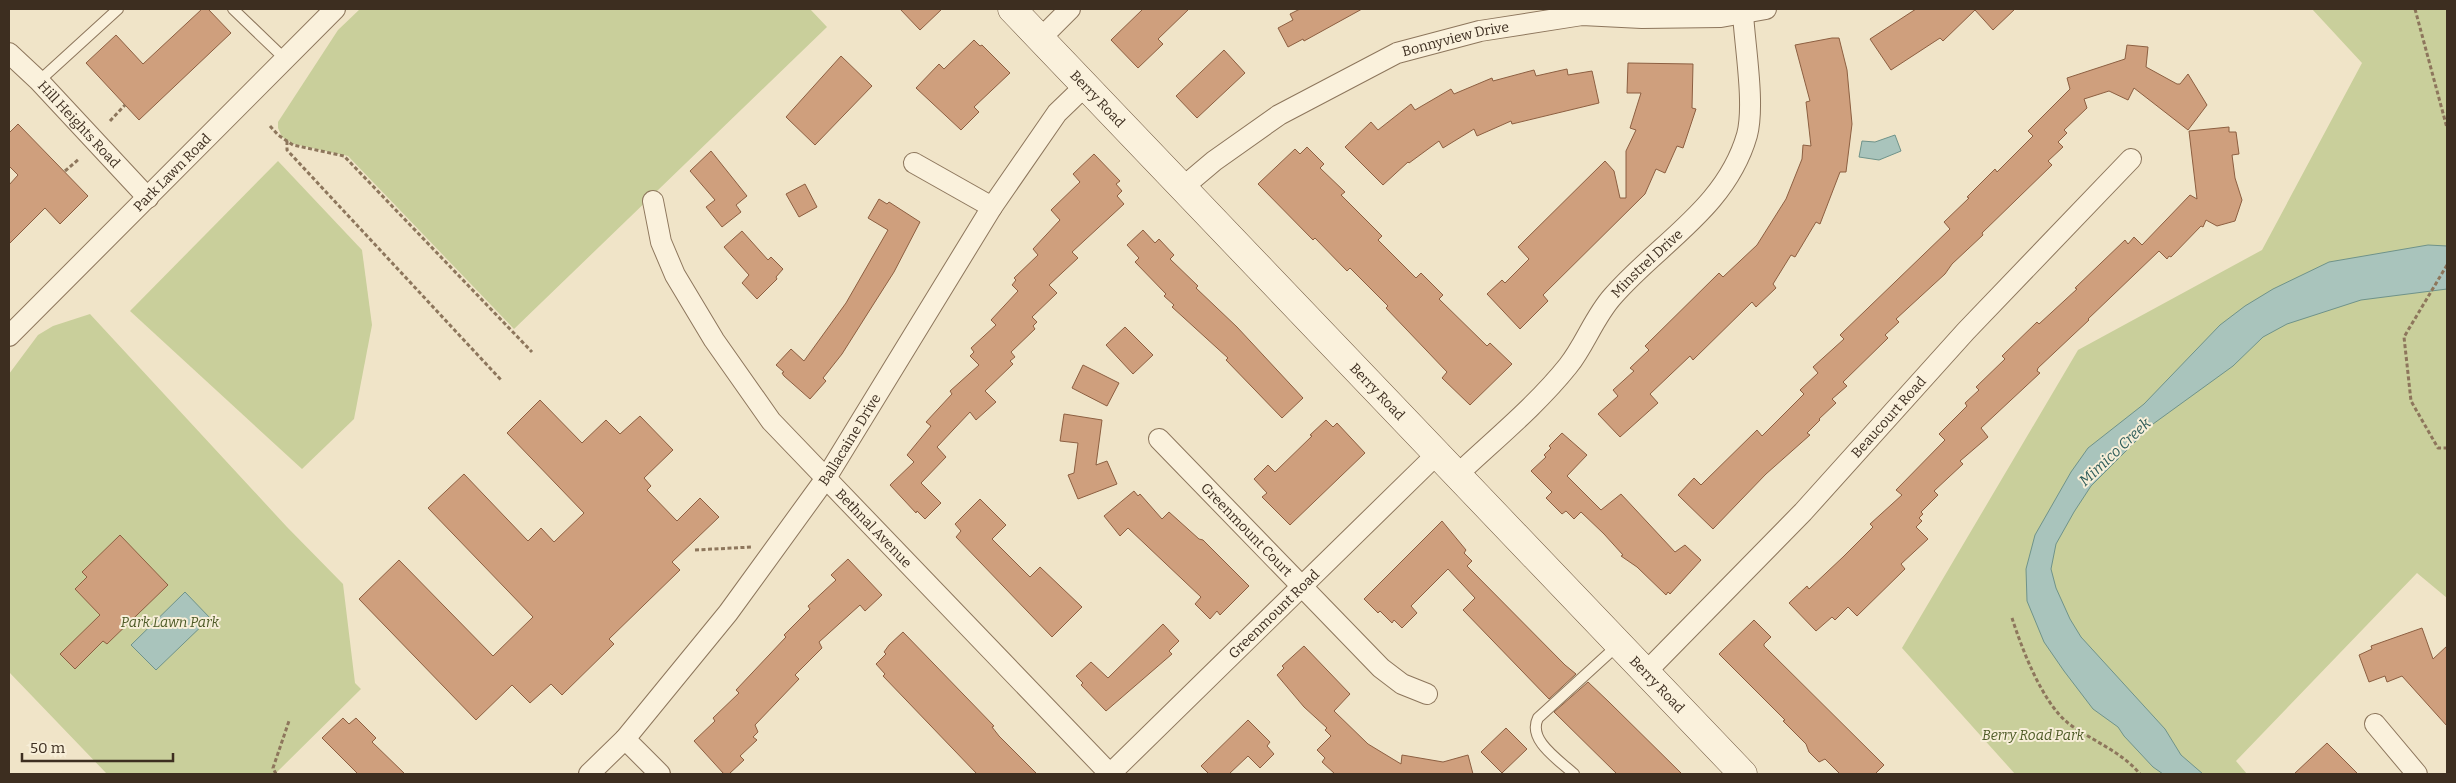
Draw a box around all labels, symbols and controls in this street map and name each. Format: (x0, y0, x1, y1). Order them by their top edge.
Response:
street label: Bonnyview Drive (1400, 19, 1510, 60)
street label: Berry Road (1066, 67, 1128, 131)
street label: Hill Heights Road (34, 77, 123, 172)
street label: Park Lawn Road (130, 130, 215, 215)
street label: Minstrel Drive (1608, 226, 1686, 301)
street label: Berry Road (1346, 360, 1408, 424)
street label: Beaucourt Road (1848, 373, 1930, 462)
street label: Ballacaine Drive (815, 391, 885, 489)
water label: Mimico Creek (2075, 414, 2155, 490)
street label: Greenmount Court (1197, 479, 1296, 580)
street label: Bethnal Avenue (832, 485, 915, 571)
street label: Greenmount Road (1225, 566, 1323, 662)
park label: Park Lawn Park (121, 614, 220, 631)
street label: Berry Road (1626, 653, 1688, 717)
park label: Berry Road Park (1982, 727, 2084, 744)
scale bar (22, 730, 174, 762)
text: 50 m (30, 739, 66, 757)

